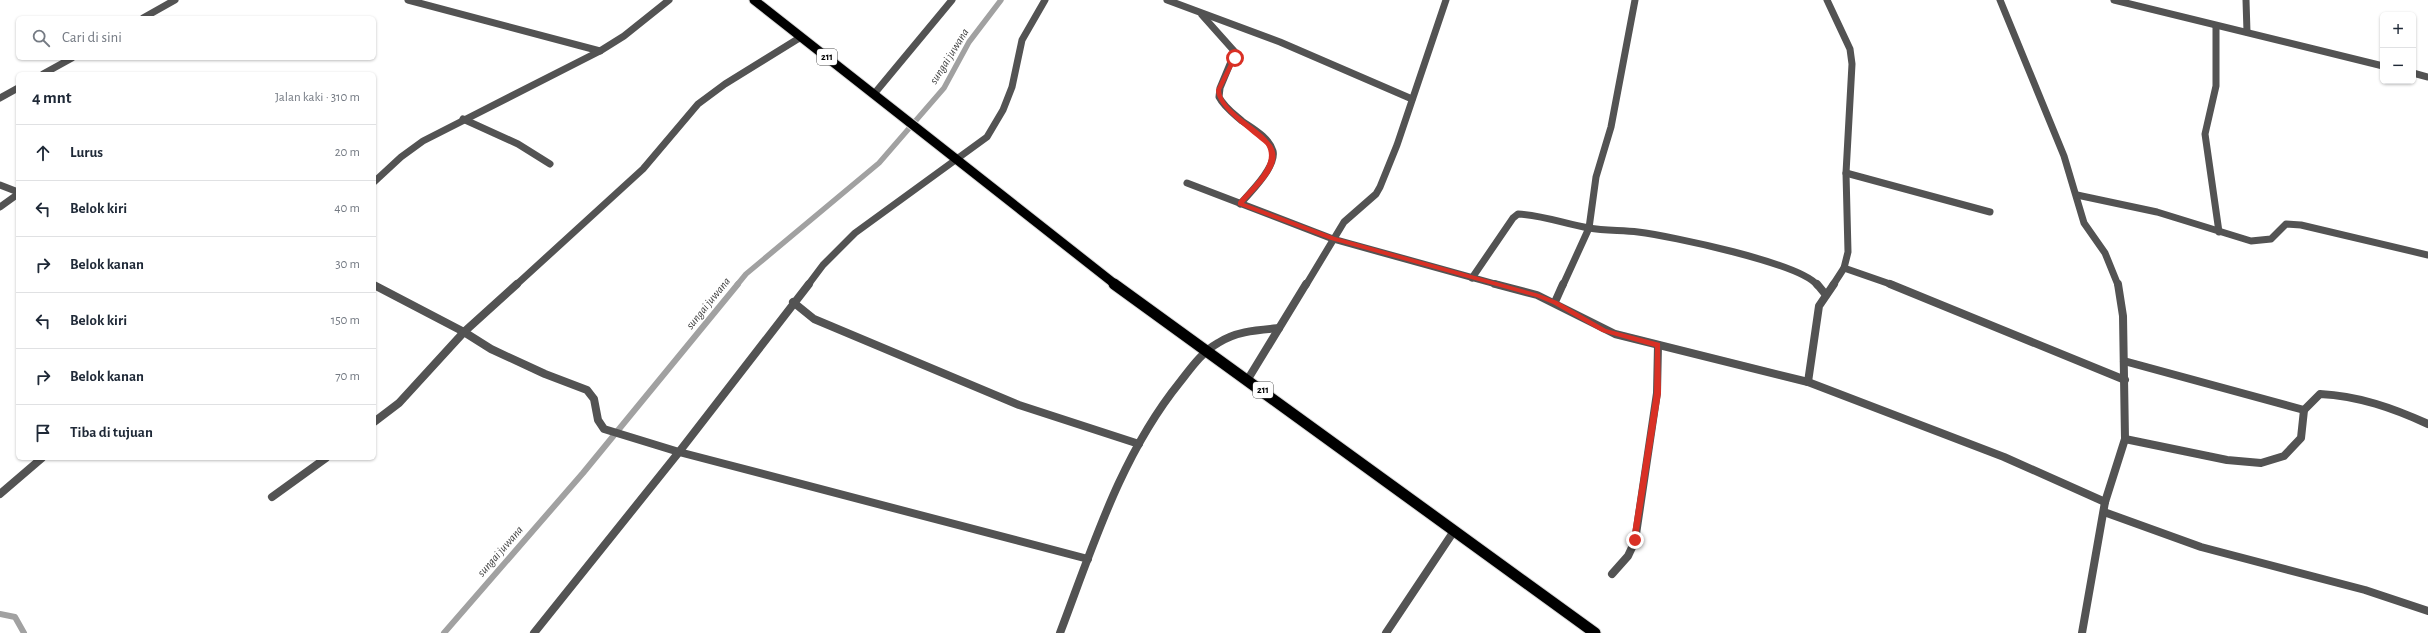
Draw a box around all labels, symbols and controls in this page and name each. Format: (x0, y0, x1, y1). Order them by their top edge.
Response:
map controls (2380, 12, 2416, 84)
button: + (2380, 12, 2416, 48)
search box (16, 16, 376, 60)
water label: sungai juwana (927, 26, 972, 87)
icon: search (30, 27, 52, 49)
text: Cari di sini (62, 30, 122, 45)
button: − (2380, 48, 2416, 84)
road number: 211 (817, 49, 837, 65)
route start (1226, 49, 1244, 67)
text: 4 mnt (32, 89, 71, 106)
text: Jalan kaki · 310 m (275, 91, 360, 104)
icon: ahead (32, 142, 54, 164)
text: Lurus (70, 145, 103, 160)
text: 20 m (335, 146, 360, 159)
icon: left (32, 198, 54, 220)
text: Belok kiri (70, 201, 127, 216)
text: 40 m (334, 202, 360, 215)
icon: right (32, 254, 54, 276)
text: Belok kanan (70, 257, 144, 272)
text: 30 m (335, 258, 360, 271)
water label: sungai juwana (683, 275, 733, 333)
icon: left (32, 310, 54, 332)
text: Belok kiri (70, 313, 127, 328)
text: 150 m (331, 314, 360, 327)
icon: right (32, 366, 54, 388)
text: Belok kanan (70, 369, 144, 384)
text: 70 m (335, 370, 360, 383)
road number: 211 (1253, 382, 1273, 398)
icon: arrive (32, 422, 54, 444)
text: Tiba di tujuan (70, 425, 153, 440)
water label: sungai juwana (474, 523, 526, 580)
route end (1626, 531, 1644, 549)

